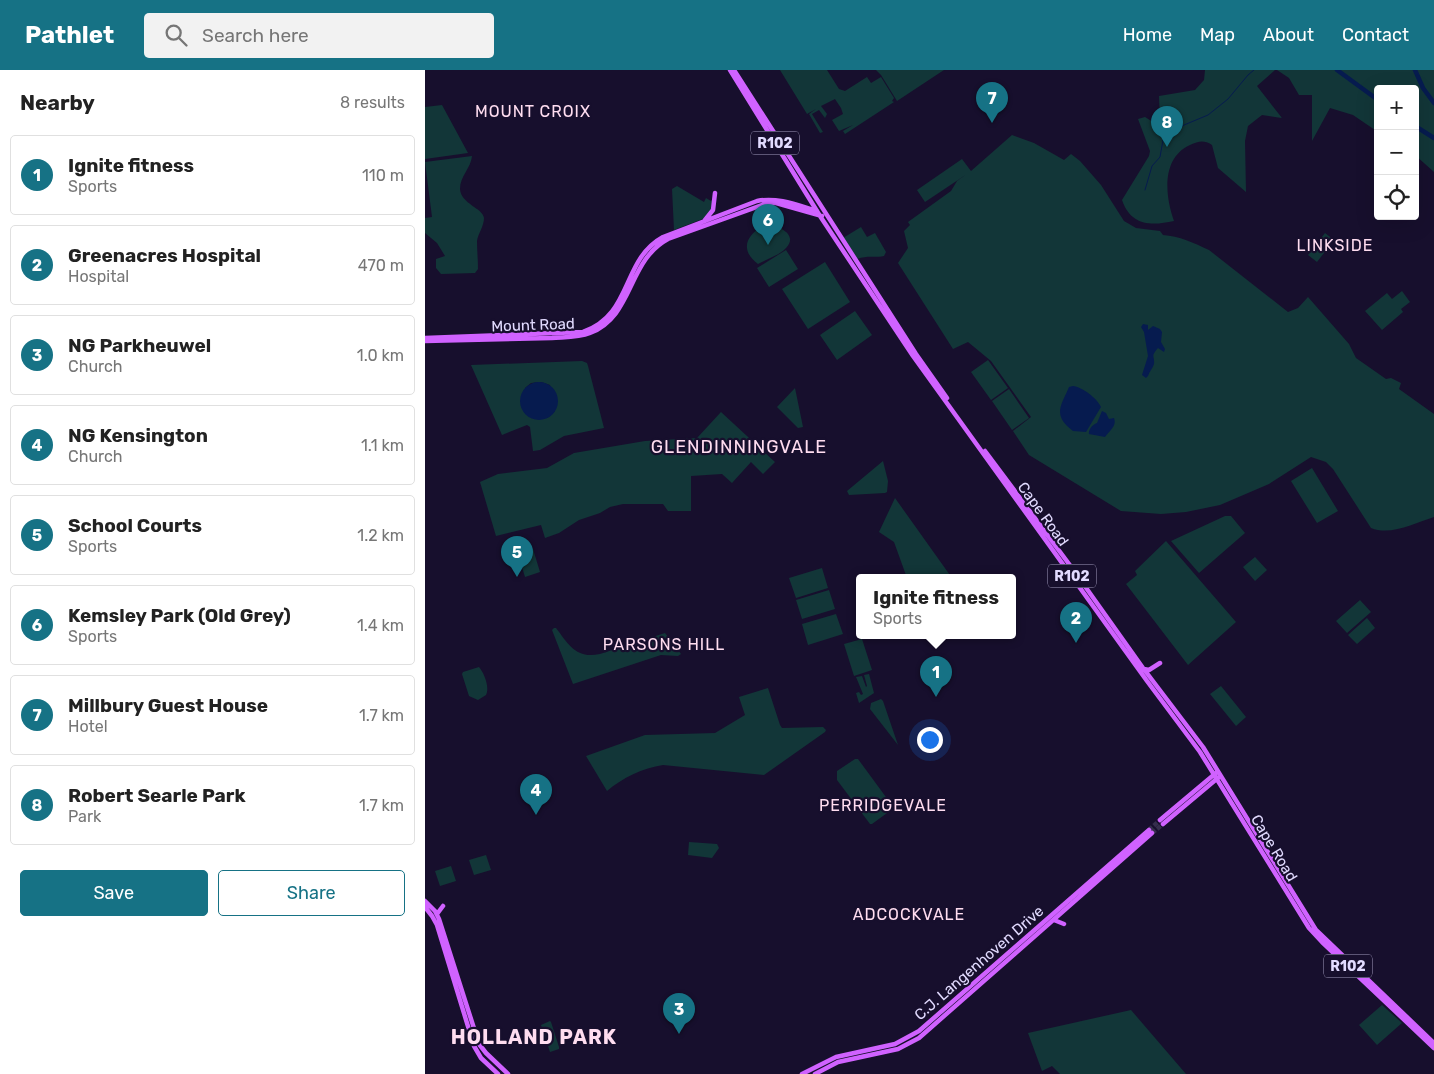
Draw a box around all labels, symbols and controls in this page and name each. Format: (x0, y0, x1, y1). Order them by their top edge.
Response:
search box (144, 13, 494, 58)
text: Pathlet (25, 21, 114, 49)
icon: search (162, 21, 190, 49)
text: Search here (202, 24, 309, 47)
text: Home (1123, 24, 1172, 46)
text: Map (1200, 24, 1235, 46)
text: About (1263, 24, 1314, 46)
text: Contact (1342, 24, 1409, 46)
pin: 7 (976, 82, 1008, 123)
map controls (1374, 85, 1419, 220)
button: + (1374, 85, 1419, 130)
text: Nearby (20, 90, 95, 115)
text: 8 results (340, 93, 405, 112)
district label: MOUNT CROIX (475, 102, 591, 121)
pin: 8 (1151, 106, 1183, 147)
button: − (1374, 130, 1419, 175)
road number: R102 (751, 132, 799, 154)
text: Ignite fitness (68, 154, 194, 177)
text: 1 (33, 166, 41, 185)
text: 110 m (362, 166, 404, 185)
button: locate (1374, 175, 1419, 220)
text: Sports (68, 177, 117, 196)
pin: 6 (752, 204, 784, 245)
district label: LINKSIDE (1297, 236, 1373, 255)
text: Greenacres Hospital (68, 244, 261, 267)
text: 2 (32, 256, 42, 275)
text: 470 m (358, 256, 404, 275)
text: Hospital (68, 267, 129, 286)
street label: Mount Road (491, 315, 575, 335)
text: NG Parkheuwel (68, 334, 211, 357)
text: 3 (32, 346, 42, 365)
text: 1.0 km (357, 346, 404, 365)
text: Church (68, 357, 123, 376)
text: NG Kensington (68, 424, 208, 447)
text: 4 (32, 436, 42, 455)
text: 1.1 km (361, 436, 404, 455)
district label: GLENDINNINGVALE (651, 436, 827, 458)
text: Church (68, 447, 123, 466)
street label: Cape Road (1014, 478, 1072, 550)
text: School Courts (68, 514, 202, 537)
text: 5 (32, 526, 42, 545)
text: 1.2 km (357, 526, 404, 545)
pin: 5 (501, 536, 533, 577)
text: Sports (68, 537, 117, 556)
road number: R102 (1048, 564, 1096, 588)
popup (856, 574, 1016, 639)
text: Ignite fitness (873, 586, 999, 609)
pin: 2 (1060, 602, 1092, 643)
text: Kemsley Park (Old Grey) (68, 604, 291, 627)
text: Sports (873, 609, 922, 628)
text: 6 (32, 616, 42, 635)
text: 1.4 km (357, 616, 404, 635)
text: Sports (68, 627, 117, 646)
district label: PARSONS HILL (603, 635, 725, 654)
pin: 1 (920, 656, 952, 697)
text: Millbury Guest House (68, 694, 268, 717)
text: 7 (32, 706, 42, 725)
text: 1.7 km (359, 706, 404, 725)
text: Hotel (68, 717, 108, 736)
your location (917, 727, 943, 753)
pin: 4 (520, 774, 552, 815)
text: Robert Searle Park (68, 784, 246, 807)
text: 8 (32, 796, 42, 815)
text: 1.7 km (359, 796, 404, 815)
district label: PERRIDGEVALE (819, 796, 947, 815)
text: Park (68, 807, 101, 826)
street label: Cape Road (1247, 811, 1301, 885)
button: Save (20, 870, 208, 916)
button: Share (218, 870, 405, 916)
street label: C.J. Langenhoven Drive (911, 902, 1047, 1024)
district label: ADCOCKVALE (853, 905, 965, 924)
road number: R102 (1324, 954, 1372, 978)
pin: 3 (663, 993, 695, 1034)
district label: HOLLAND PARK (451, 1025, 617, 1049)

